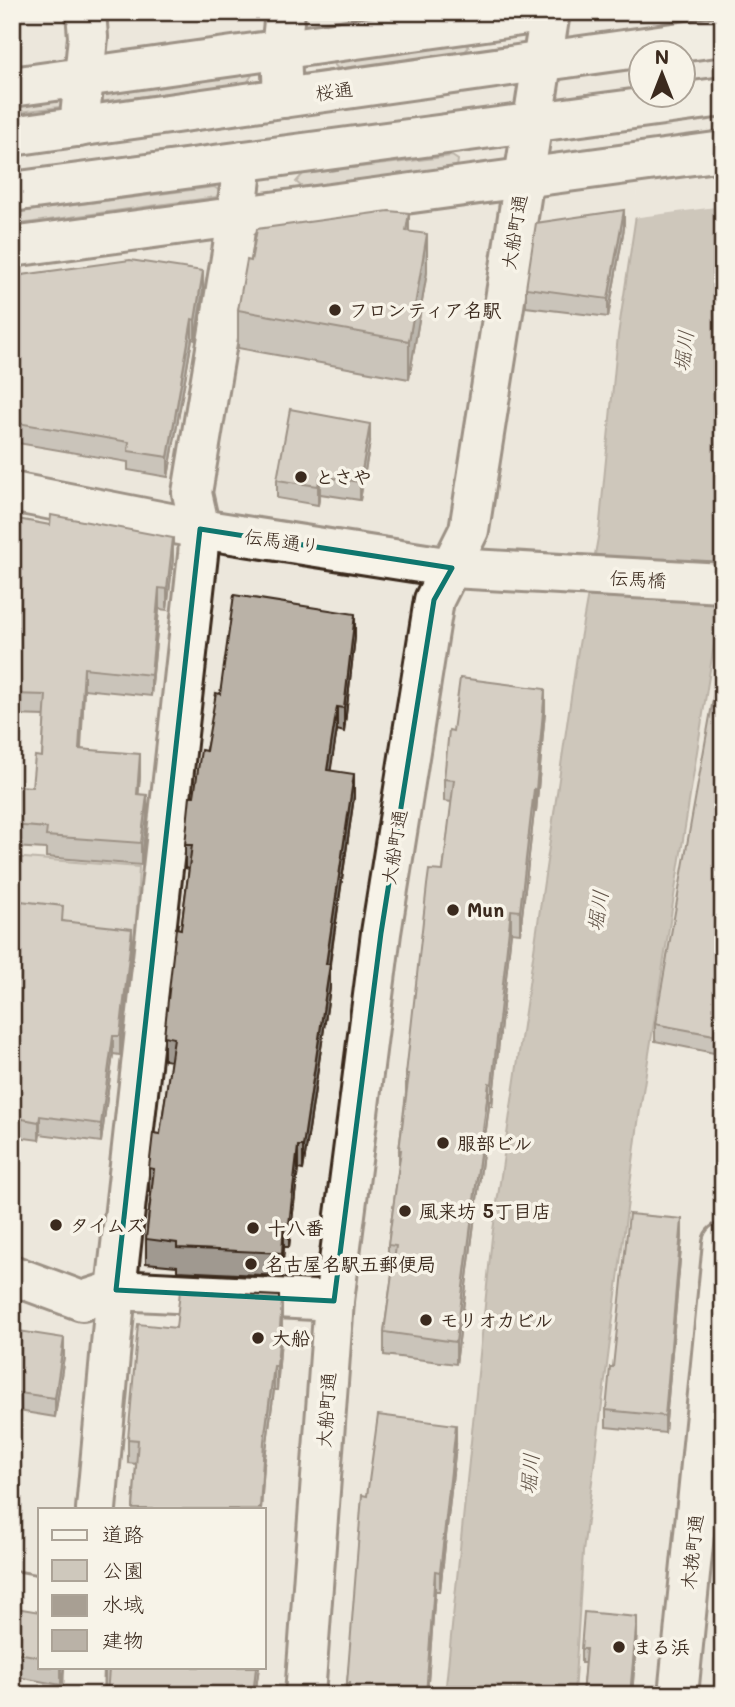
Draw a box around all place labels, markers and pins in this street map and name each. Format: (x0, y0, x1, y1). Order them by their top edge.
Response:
place label: フロンティア名駅 (349, 297, 501, 322)
marker: フロンティア名駅 (327, 302, 343, 318)
place label: とさや (315, 464, 372, 489)
marker: とさや (293, 469, 309, 485)
place label: Mun (467, 897, 504, 922)
marker: Mun (445, 902, 461, 918)
place label: 服部ビル (457, 1130, 533, 1155)
marker: 服部ビル (435, 1135, 451, 1151)
place label: 風来坊 5丁目店 (419, 1198, 551, 1223)
marker: 風来坊 5丁目店 (397, 1203, 413, 1219)
place label: タイムズ (70, 1212, 144, 1237)
place label: 十八番 (267, 1215, 324, 1240)
marker: タイムズ (48, 1217, 64, 1233)
marker: 十八番 (245, 1220, 261, 1236)
place label: 名古屋名駅五郵便局 (265, 1251, 436, 1276)
marker: 名古屋名駅五郵便局 (243, 1256, 259, 1272)
place label: モリオカビル (440, 1307, 553, 1332)
marker: モリオカビル (418, 1312, 434, 1328)
place label: 大船 (272, 1325, 310, 1350)
marker: 大船 (250, 1330, 266, 1346)
place label: まる浜 (633, 1634, 690, 1659)
marker: まる浜 (611, 1639, 627, 1655)

